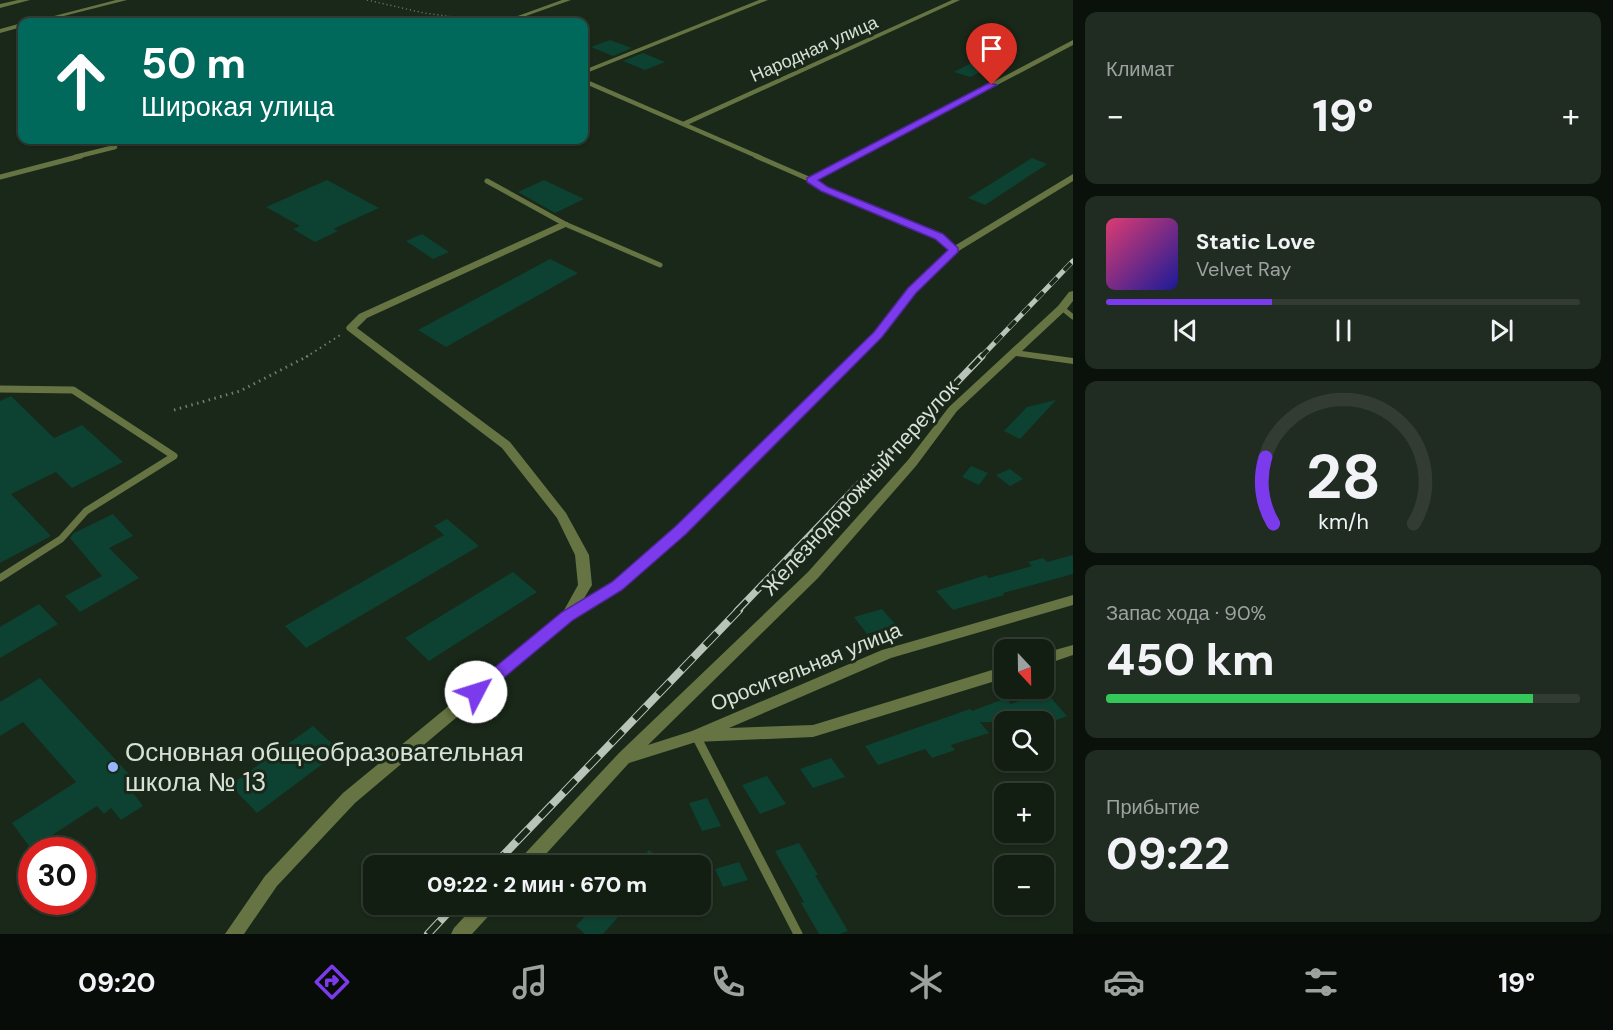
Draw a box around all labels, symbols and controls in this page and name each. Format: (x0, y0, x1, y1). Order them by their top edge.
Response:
street label: Народная улица (746, 10, 882, 88)
pin (966, 23, 1017, 85)
icon: arrive (975, 32, 1008, 65)
text: 50 m (141, 36, 246, 91)
icon: ahead (42, 42, 120, 120)
text: Климат (1106, 56, 1174, 82)
text: 19° (1312, 86, 1374, 145)
text: Широкая улица (141, 89, 334, 124)
text: − (1106, 94, 1124, 137)
text: + (1562, 94, 1580, 137)
text: Static Love (1196, 227, 1316, 256)
text: Velvet Ray (1196, 256, 1291, 282)
icon: previous (1169, 314, 1202, 347)
icon: pause (1327, 314, 1360, 347)
icon: next (1485, 314, 1518, 347)
street label: Железнодорожный переулок (756, 374, 965, 602)
text: 28 (1305, 436, 1381, 517)
text: km/h (1318, 508, 1368, 536)
text: Запас хода · 90% (1106, 600, 1266, 626)
street label: Оросительная улица (706, 616, 906, 718)
text: 450 km (1106, 630, 1275, 689)
north arrow (994, 639, 1054, 699)
map controls (994, 639, 1054, 915)
position arrow (444, 660, 508, 724)
button: search (994, 711, 1054, 771)
place label: Основная общеобразовательная школа № 13 (125, 735, 524, 799)
marker: Основная общеобразовательная школа № 13 (106, 760, 120, 774)
button: + (994, 783, 1054, 843)
text: Прибытие (1106, 794, 1200, 820)
text: 09:22 (1106, 824, 1230, 883)
speed limit sign: 30 (18, 837, 96, 915)
button: − (994, 855, 1054, 915)
text: 09:22 · 2 мин · 670 m (427, 870, 647, 899)
icon: directions (311, 961, 353, 1003)
icon: music (509, 961, 551, 1003)
icon: phone (707, 961, 749, 1003)
icon: climate (905, 961, 947, 1003)
icon: car (1103, 961, 1145, 1003)
icon: filters (1300, 961, 1342, 1003)
text: 09:20 (78, 965, 155, 1000)
text: 19° (1498, 965, 1535, 1000)

